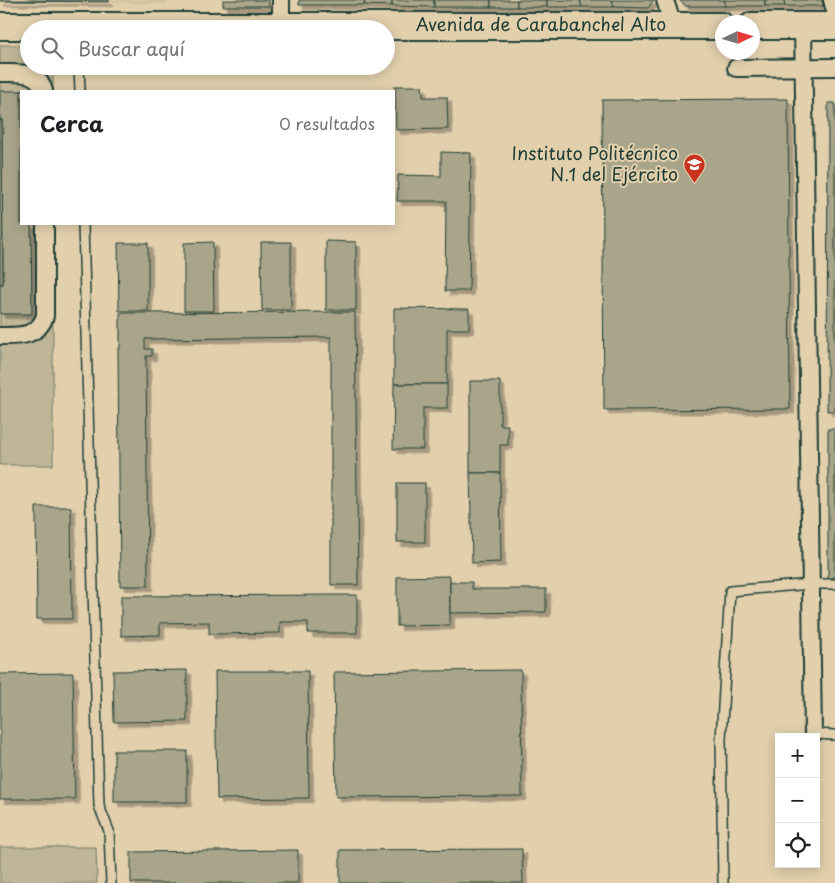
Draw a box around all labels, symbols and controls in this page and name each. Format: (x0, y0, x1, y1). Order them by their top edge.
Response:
street label: Avenida de Carabanchel Alto (416, 10, 666, 37)
north arrow (715, 15, 760, 60)
search box (20, 20, 395, 75)
icon: search (38, 34, 66, 62)
text: Buscar aquí (78, 34, 185, 62)
text: Cerca (40, 107, 104, 139)
text: 0 resultados (279, 111, 375, 135)
place label: Instituto Politécnico N.1 del Ejército (511, 139, 678, 187)
school or university icon: Instituto Politécnico N.1 del Ejército (682, 152, 706, 183)
map controls (775, 733, 820, 868)
button: + (775, 733, 820, 778)
button: − (775, 778, 820, 823)
button: locate (775, 823, 820, 868)

